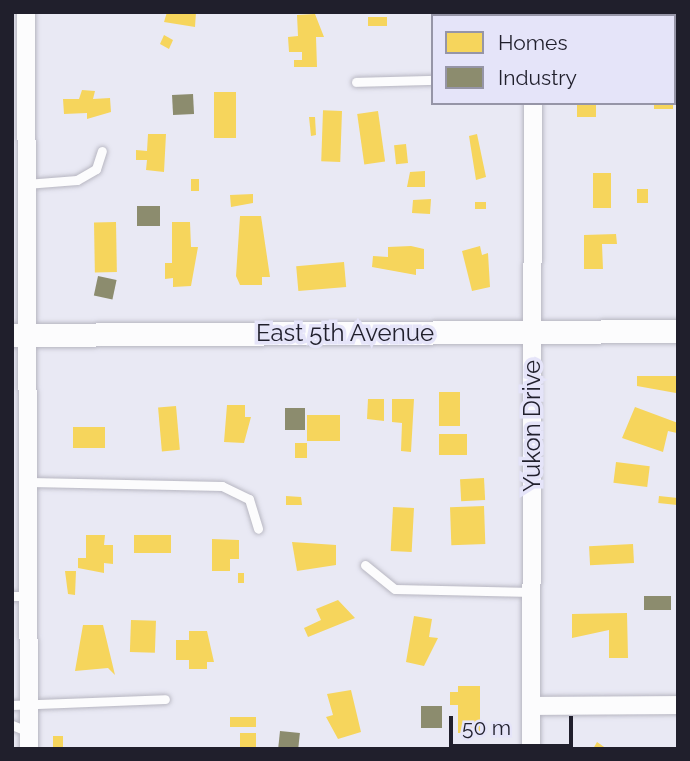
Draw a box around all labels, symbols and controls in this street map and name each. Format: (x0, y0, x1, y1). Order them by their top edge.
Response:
legend (431, 14, 676, 105)
text: Homes (498, 30, 568, 55)
text: Industry (498, 65, 577, 90)
street label: East 5th Avenue (256, 319, 434, 347)
street label: Yukon Drive (518, 360, 546, 492)
scale bar (452, 702, 576, 746)
text: 50 m (462, 715, 511, 740)

